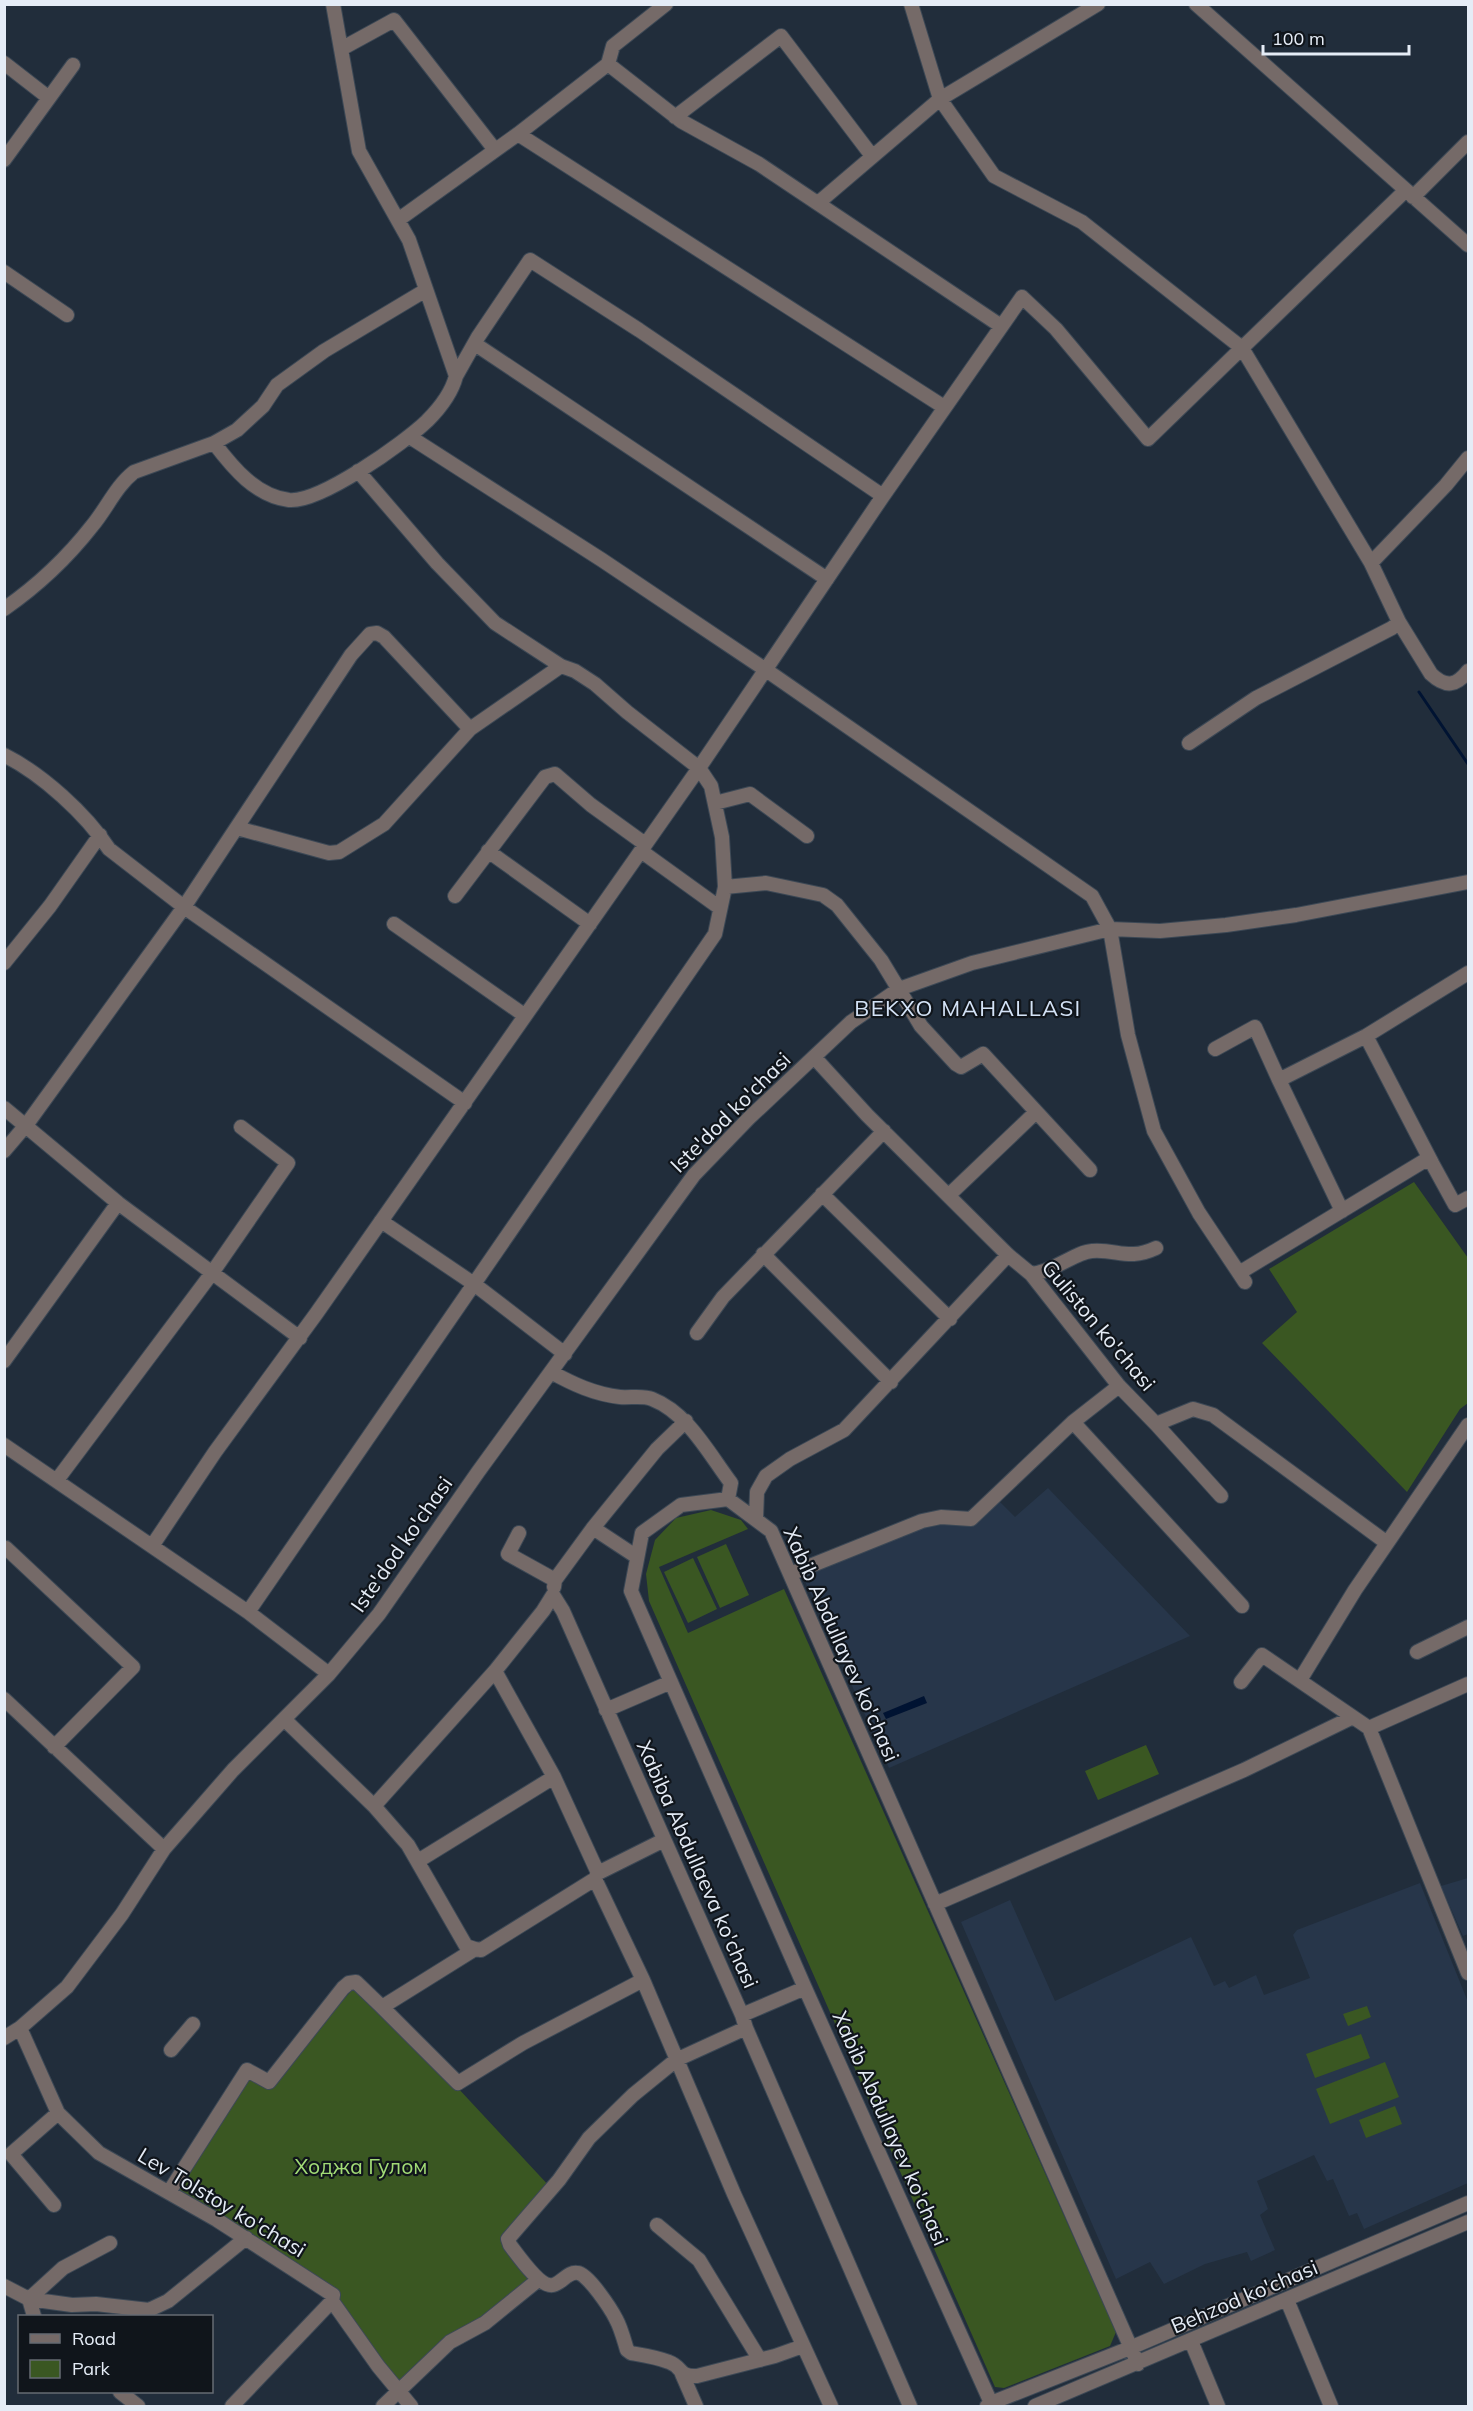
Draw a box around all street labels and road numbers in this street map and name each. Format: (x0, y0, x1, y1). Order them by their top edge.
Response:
street label: Iste'dod ko'chasi (664, 1046, 796, 1178)
street label: Guliston ko'chasi (1037, 1254, 1161, 1396)
street label: Iste'dod ko'chasi (345, 1471, 457, 1617)
street label: Xabib Abdullayev ko'chasi (778, 1523, 906, 1765)
street label: Xabiba Abdullaeva ko'chasi (632, 1736, 764, 1992)
street label: Xabib Abdullayev ko'chasi (827, 2007, 955, 2249)
street label: Lev Tolstoy ko'chasi (133, 2142, 311, 2262)
street label: Behzod ko'chasi (1167, 2253, 1321, 2339)

